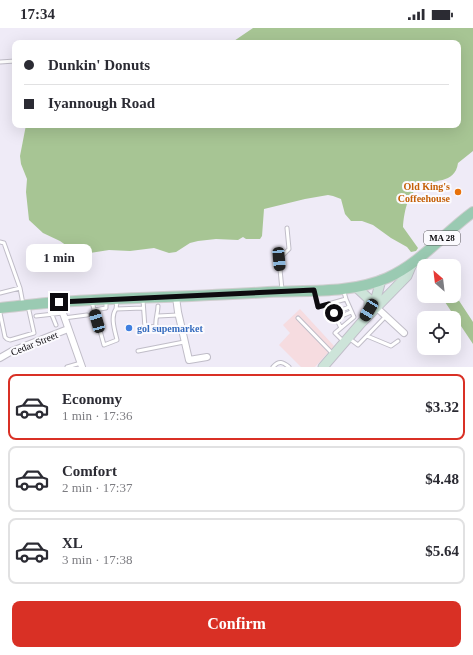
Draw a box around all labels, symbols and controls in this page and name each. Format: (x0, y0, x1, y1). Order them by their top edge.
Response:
text: 17:34 (20, 6, 55, 22)
text: Dunkin' Donuts (48, 57, 150, 73)
text: Iyannough Road (48, 95, 155, 111)
place label: Old King's Coffeehouse (398, 181, 451, 204)
marker: Old King's Coffeehouse (453, 187, 463, 197)
road number: MA 28 (424, 231, 460, 245)
callout: 1 min (26, 244, 92, 272)
car (272, 247, 286, 271)
text: 1 min (43, 250, 75, 265)
north arrow (417, 259, 461, 303)
map controls (417, 259, 461, 355)
route end (50, 293, 68, 311)
car (358, 297, 380, 323)
route start (325, 304, 343, 322)
car (88, 308, 106, 334)
button: locate (417, 311, 461, 355)
marker: gol supemarket (124, 323, 134, 333)
place label: gol supemarket (137, 323, 204, 334)
street label: Cedar Street (9, 329, 59, 358)
icon: car (14, 389, 50, 425)
text: Economy (62, 391, 122, 407)
text: $3.32 (425, 399, 459, 415)
text: 1 min · 17:36 (62, 408, 132, 423)
icon: car (14, 461, 50, 497)
text: Comfort (62, 463, 117, 479)
text: $4.48 (425, 471, 459, 487)
text: 2 min · 17:37 (62, 480, 132, 495)
icon: car (14, 533, 50, 569)
text: XL (62, 535, 83, 551)
text: $5.64 (425, 543, 459, 559)
text: 3 min · 17:38 (62, 552, 132, 567)
button: Confirm (12, 601, 461, 647)

